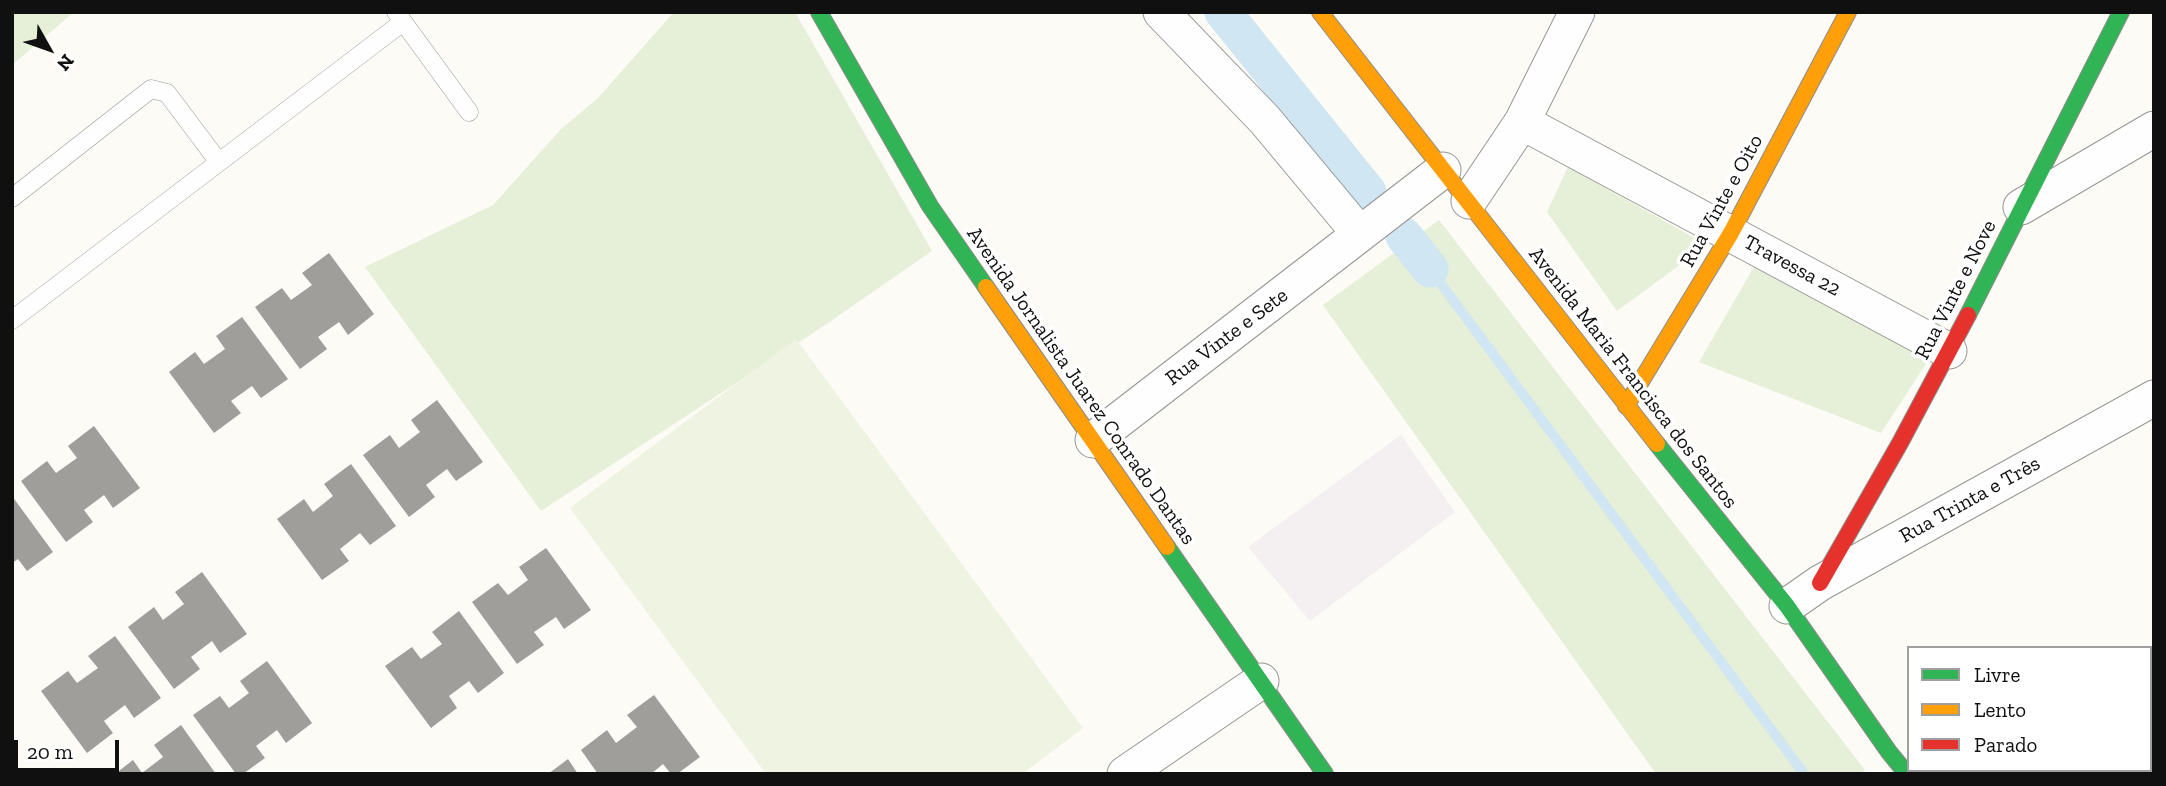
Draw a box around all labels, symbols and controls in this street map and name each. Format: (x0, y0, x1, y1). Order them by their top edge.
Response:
north arrow (14, 14, 84, 84)
text: N (52, 50, 79, 76)
street label: Rua Vinte e Oito (1675, 130, 1769, 272)
street label: Rua Vinte e Nove (1910, 216, 2002, 364)
street label: Avenida Jornalista Juarez Conrado Dantas (961, 222, 1201, 550)
street label: Travessa 22 (1739, 230, 1845, 302)
street label: Avenida Maria Francisca dos Santos (1523, 242, 1743, 514)
street label: Rua Vinte e Sete (1161, 283, 1293, 391)
street label: Rua Trinta e Três (1895, 451, 2045, 549)
legend (1907, 646, 2152, 772)
text: Livre (1974, 662, 2020, 687)
text: Lento (1974, 697, 2026, 722)
scale bar (18, 726, 122, 770)
text: Parado (1974, 732, 2037, 757)
text: 20 m (27, 739, 73, 764)

